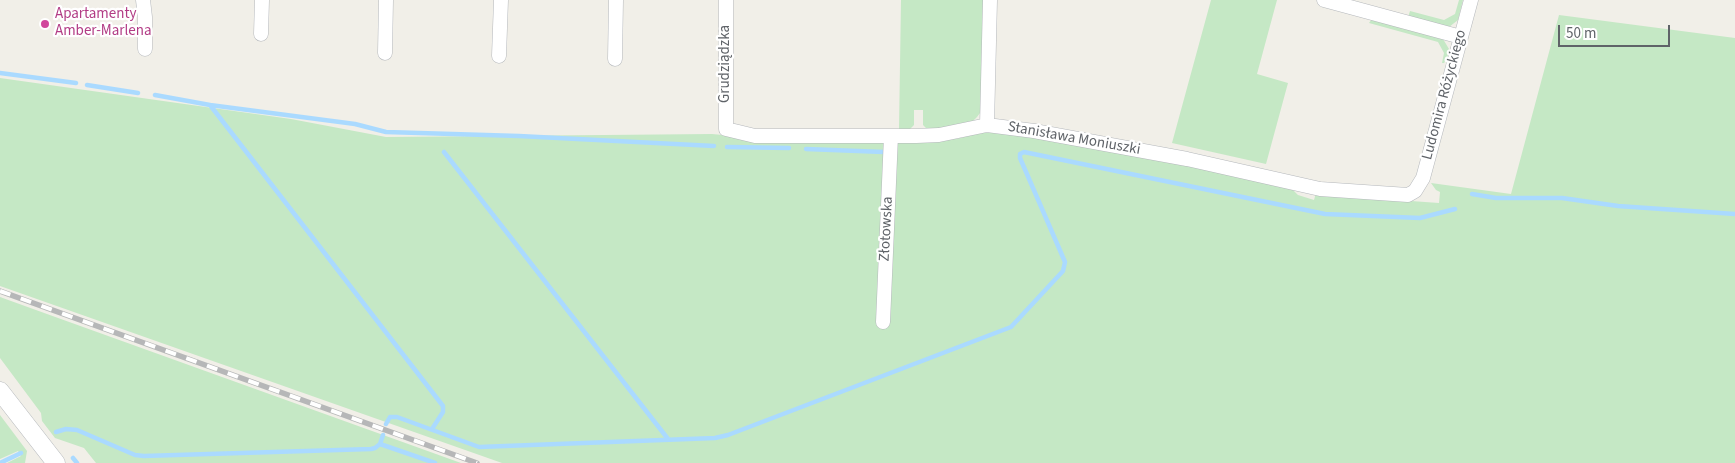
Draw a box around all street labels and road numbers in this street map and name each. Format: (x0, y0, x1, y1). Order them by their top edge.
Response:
street label: Grudziądzka (717, 25, 735, 103)
street label: Ludomira Różyckiego (1419, 28, 1471, 162)
street label: Stanisława Moniuszki (1006, 118, 1142, 160)
street label: Złotowska (876, 196, 898, 262)

